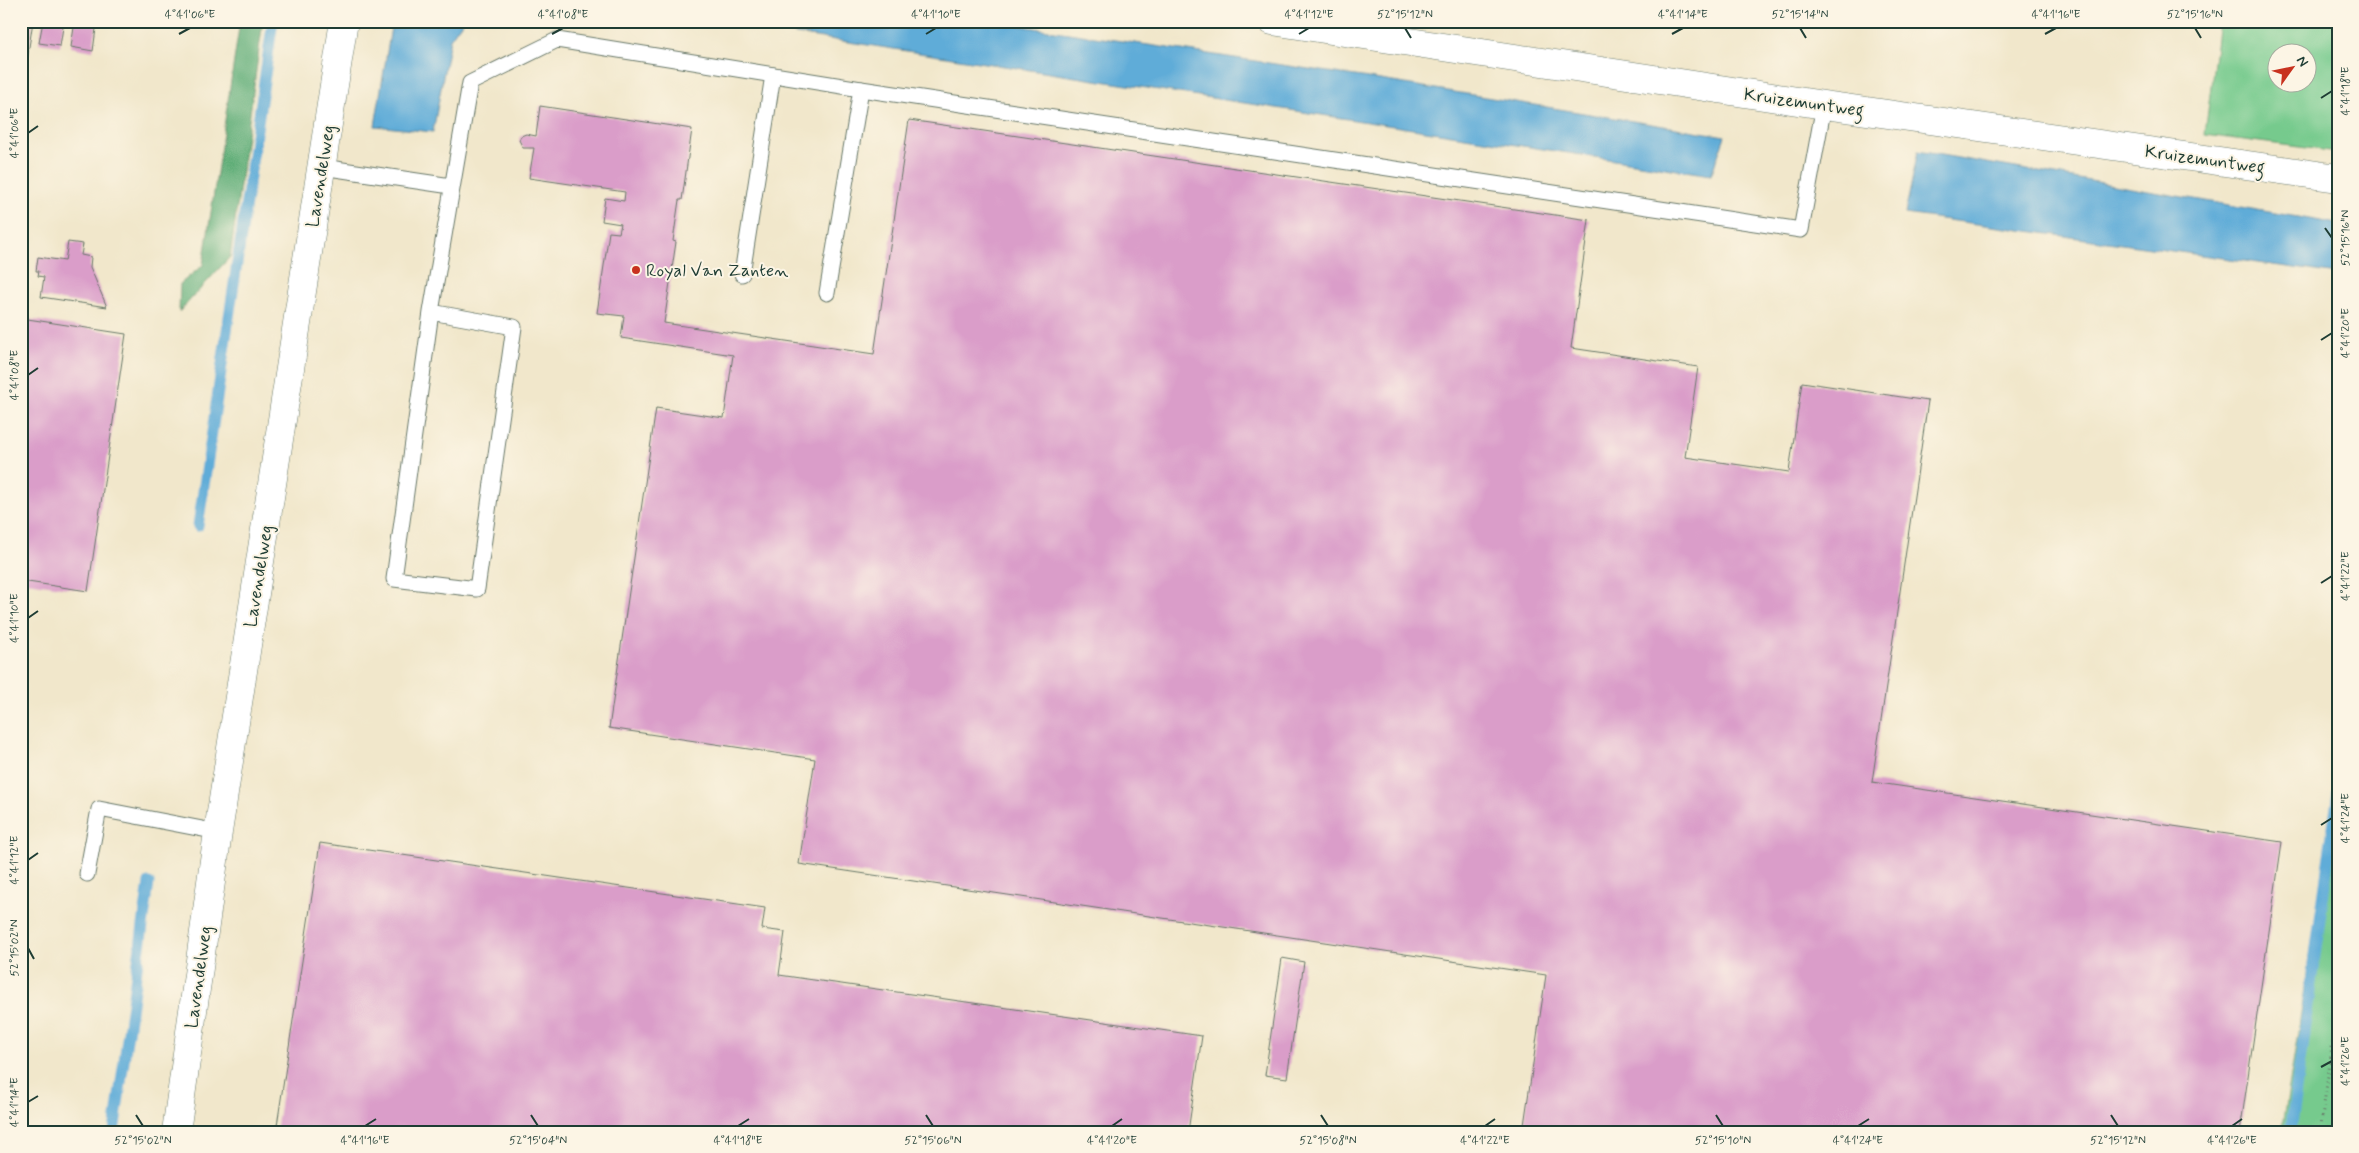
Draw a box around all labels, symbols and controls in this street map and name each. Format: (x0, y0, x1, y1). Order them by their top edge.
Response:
text: 4°41'06"E (165, 7, 215, 23)
text: 4°41'08"E (538, 7, 588, 23)
text: 4°41'10"E (911, 7, 961, 23)
text: 4°41'12"E (1285, 7, 1333, 23)
text: 52°15'12"N (1377, 7, 1433, 23)
text: 4°41'14"E (1658, 7, 1708, 23)
text: 52°15'14"N (1772, 7, 1828, 23)
text: 4°41'16"E (2031, 7, 2081, 23)
text: 52°15'16"N (2167, 7, 2223, 23)
north arrow (2266, 42, 2316, 92)
text: N (2292, 53, 2312, 70)
text: 4°41'18"E (2338, 66, 2354, 116)
street label: Kruizemuntweg (1742, 83, 1865, 125)
text: 4°41'06"E (7, 108, 23, 158)
street label: Lavendelweg (301, 123, 341, 229)
street label: Kruizemuntweg (2143, 140, 2266, 182)
text: 52°15'16"N (2338, 210, 2354, 266)
place label: Royal Van Zanten (646, 259, 788, 283)
marker: Royal Van Zanten (630, 264, 642, 276)
text: 4°41'20"E (2338, 308, 2354, 358)
text: 4°41'08"E (7, 350, 23, 400)
street label: Lavendelweg (239, 523, 279, 629)
text: 4°41'22"E (2338, 551, 2354, 601)
text: 4°41'10"E (7, 593, 23, 643)
text: 4°41'24"E (2338, 793, 2354, 843)
text: 4°41'12"E (7, 836, 23, 884)
text: 52°15'02"N (7, 919, 23, 977)
street label: Lavendelweg (180, 924, 218, 1030)
text: 4°41'26"E (2338, 1036, 2354, 1086)
text: 4°41'14"E (7, 1077, 23, 1127)
text: 52°15'02"N (114, 1133, 172, 1149)
text: 4°41'16"E (340, 1133, 390, 1149)
text: 52°15'04"N (509, 1133, 567, 1149)
text: 4°41'18"E (713, 1133, 763, 1149)
text: 52°15'06"N (904, 1133, 962, 1149)
text: 4°41'20"E (1087, 1133, 1137, 1149)
text: 52°15'08"N (1299, 1133, 1357, 1149)
text: 4°41'22"E (1460, 1133, 1510, 1149)
text: 52°15'10"N (1695, 1133, 1751, 1149)
text: 4°41'24"E (1833, 1133, 1883, 1149)
text: 52°15'12"N (2090, 1133, 2146, 1149)
text: 4°41'26"E (2207, 1133, 2257, 1149)

